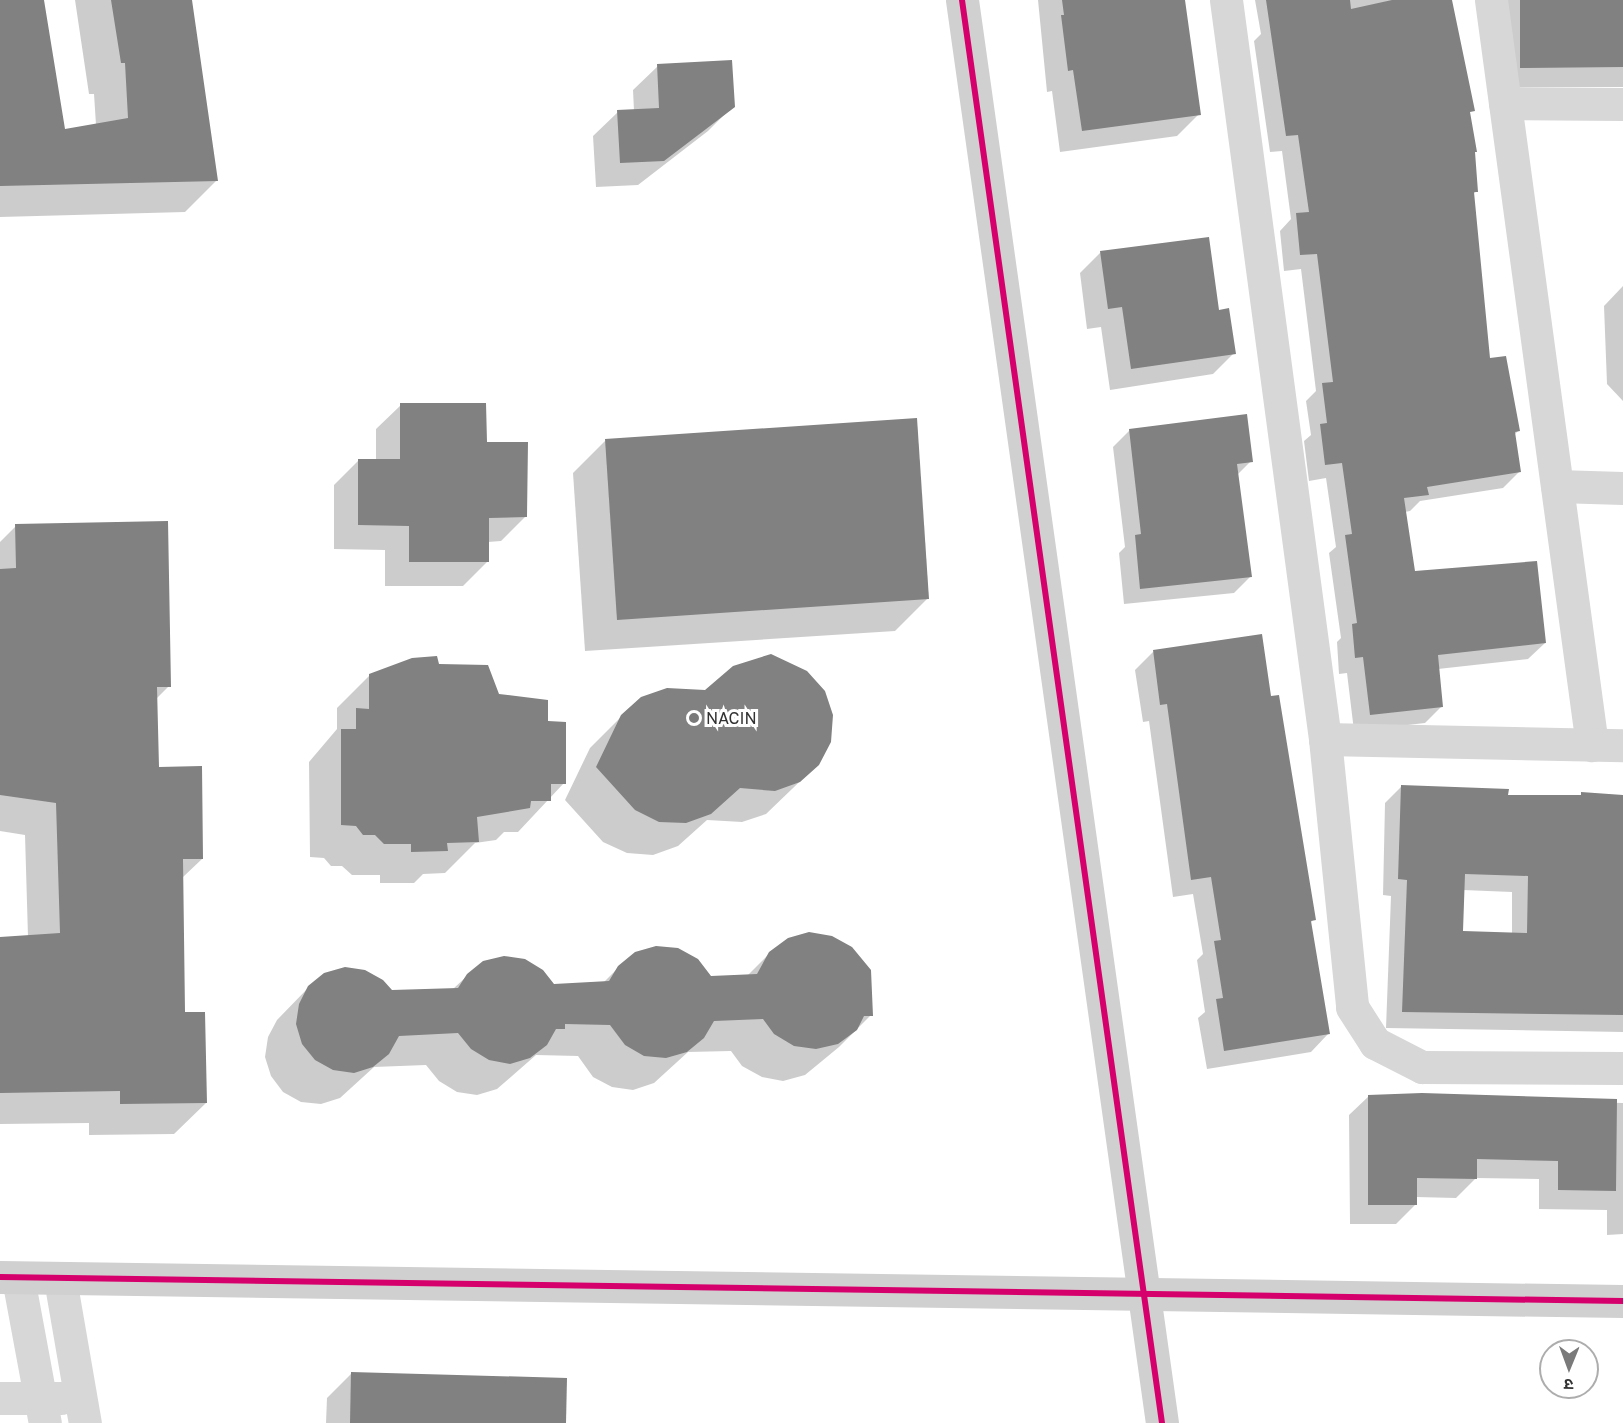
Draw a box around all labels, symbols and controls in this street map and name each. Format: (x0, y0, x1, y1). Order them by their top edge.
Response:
place label: NACIN (706, 708, 757, 728)
marker: NACIN (687, 711, 701, 725)
north arrow (1539, 1339, 1599, 1399)
text: उ (1564, 1375, 1574, 1395)

